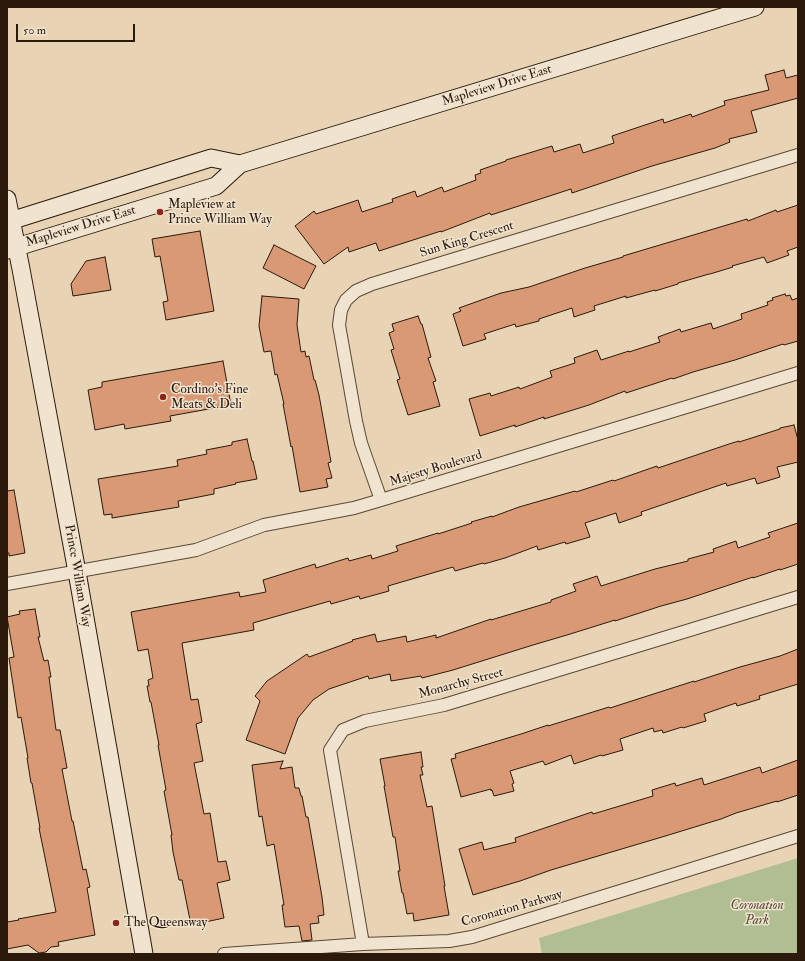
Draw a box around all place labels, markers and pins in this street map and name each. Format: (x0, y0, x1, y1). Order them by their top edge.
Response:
place label: Mapleview at Prince William Way (168, 197, 272, 228)
marker: Mapleview at Prince William Way (155, 207, 165, 217)
place label: Cordino's Fine Meats & Deli (171, 382, 248, 413)
marker: Cordino's Fine Meats & Deli (158, 392, 168, 402)
place label: The Queensway (124, 915, 207, 931)
marker: The Queensway (111, 918, 121, 928)

